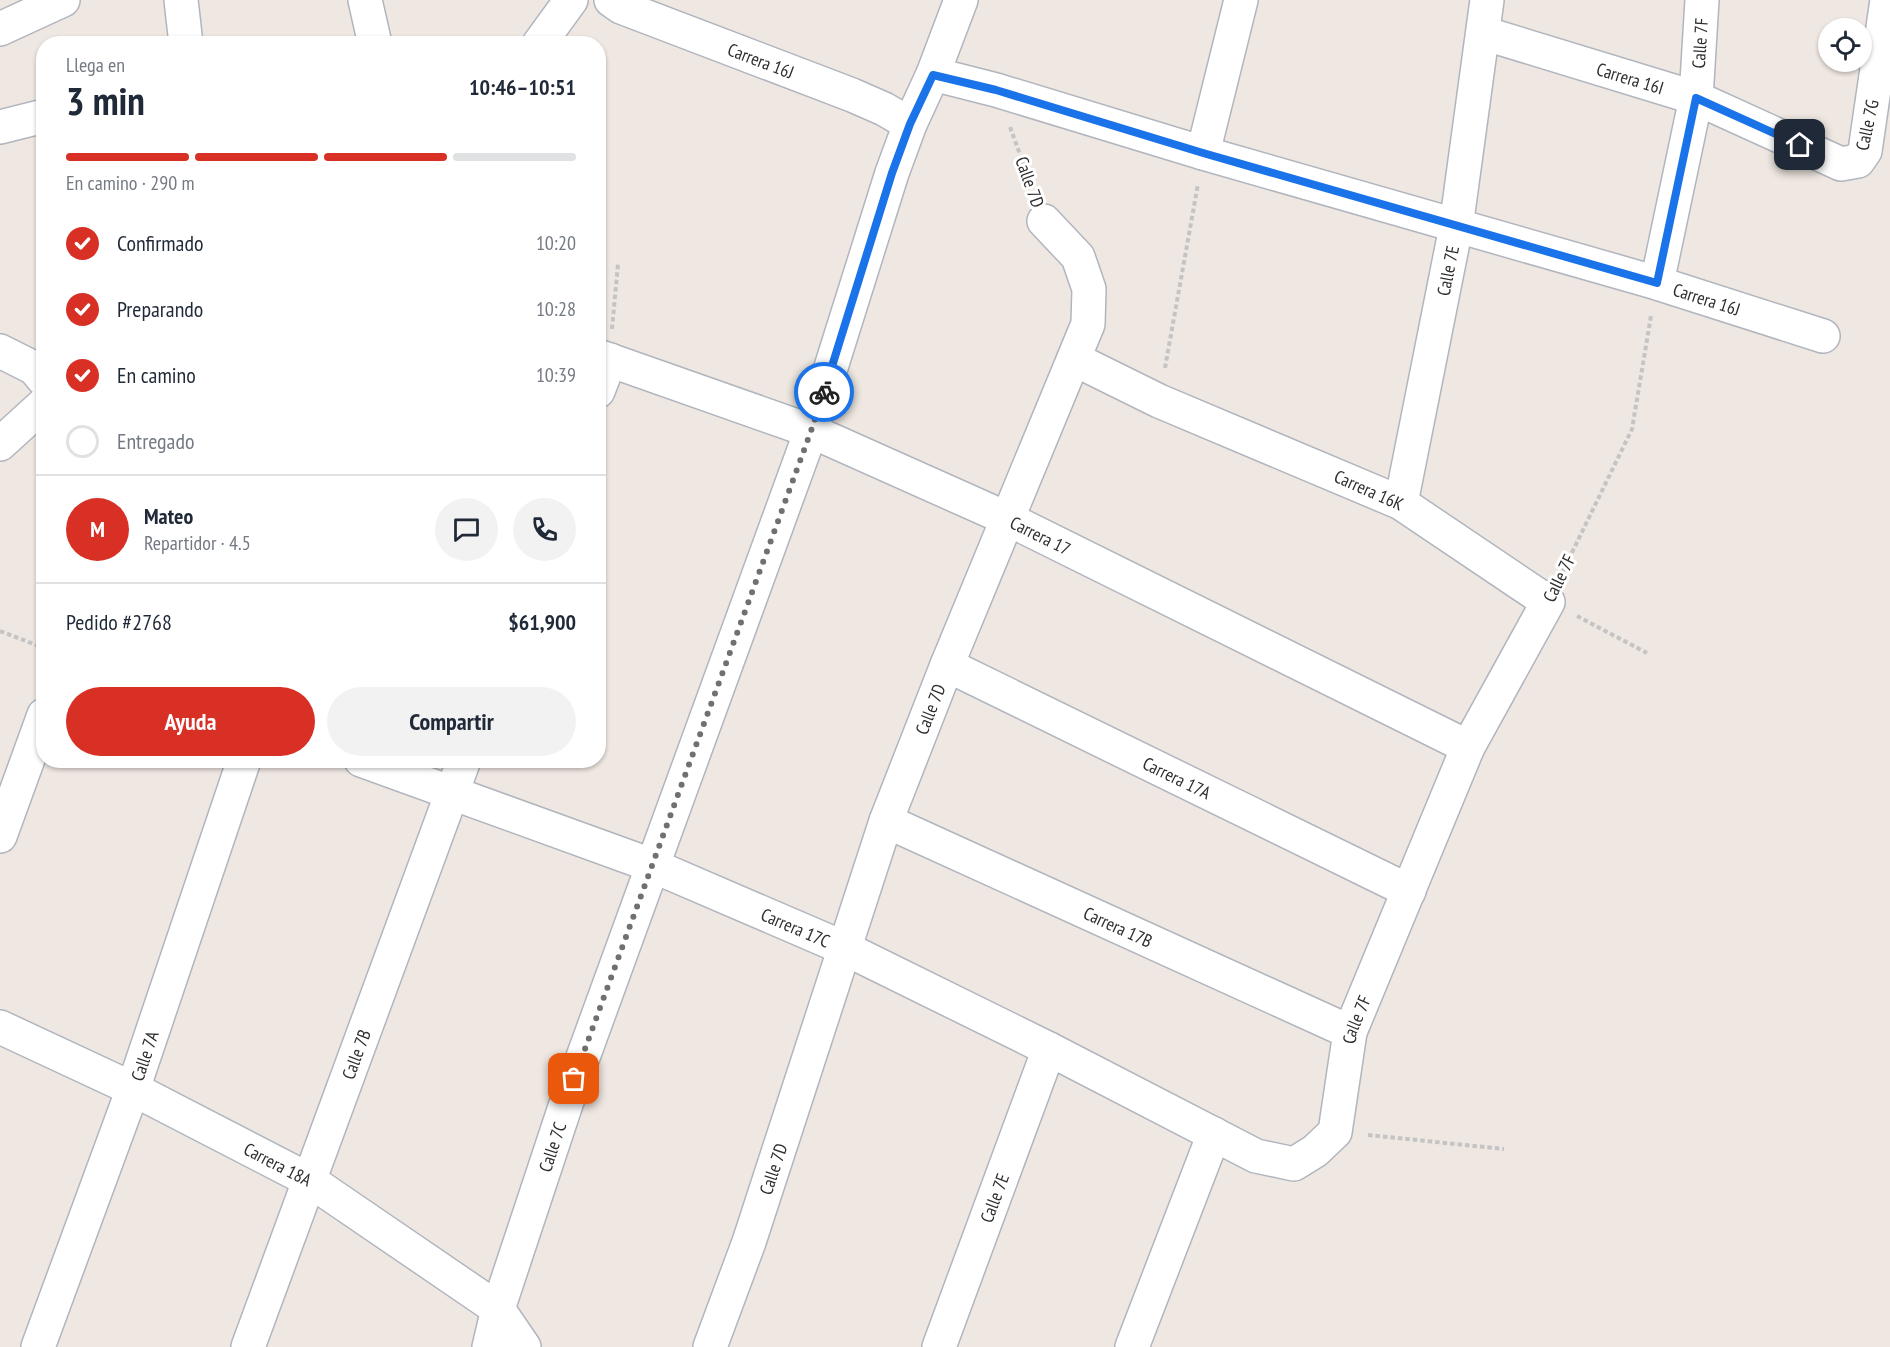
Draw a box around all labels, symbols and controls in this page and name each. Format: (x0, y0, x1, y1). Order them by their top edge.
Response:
street label: Calle 7F (1686, 17, 1712, 69)
map controls (1818, 18, 1872, 72)
button: locate (1818, 18, 1872, 72)
street label: Carrera 16J (725, 37, 797, 83)
text: Llega en (66, 52, 125, 78)
street label: Carrera 16I (1594, 57, 1667, 99)
text: 10:46–10:51 (469, 73, 576, 101)
text: 3 min (66, 75, 145, 126)
street label: Calle 7G (1850, 97, 1884, 153)
pin (1774, 119, 1825, 170)
icon: home (1783, 128, 1816, 161)
street label: Calle 7D (1010, 153, 1050, 211)
text: En camino · 290 m (66, 170, 195, 196)
icon: check (66, 227, 99, 260)
text: Confirmado (117, 229, 203, 257)
text: 10:20 (536, 230, 576, 256)
street label: Calle 7E (1431, 243, 1464, 298)
street label: Carrera 16J (1671, 277, 1743, 320)
icon: check (66, 293, 99, 326)
text: Preparando (117, 295, 203, 323)
text: 10:28 (536, 296, 576, 322)
icon: check (66, 359, 99, 392)
text: En camino (117, 361, 196, 389)
text: 10:39 (536, 362, 576, 388)
courier (794, 362, 854, 422)
icon: bike (808, 376, 841, 409)
text: Entregado (117, 427, 194, 455)
street label: Carrera 16K (1331, 465, 1407, 516)
button: chat (435, 498, 498, 561)
button: phone (513, 498, 576, 561)
text: Mateo (144, 502, 193, 530)
street label: Carrera 17 (1007, 510, 1075, 560)
text: M (90, 515, 105, 543)
text: Repartidor · 4.5 (144, 530, 251, 556)
street label: Calle 7F (1538, 550, 1580, 606)
text: Pedido #2768 (66, 608, 172, 636)
text: $61,900 (508, 608, 576, 636)
street label: Calle 7D (910, 680, 950, 738)
button: Ayuda (66, 687, 315, 756)
button: Compartir (327, 687, 576, 756)
street label: Carrera 17A (1139, 751, 1215, 804)
street label: Carrera 17B (1080, 901, 1156, 952)
street label: Carrera 17C (758, 902, 834, 952)
street label: Calle 7F (1337, 992, 1376, 1045)
street label: Calle 7B (336, 1026, 375, 1082)
street label: Calle 7A (125, 1027, 163, 1084)
pin (548, 1053, 599, 1104)
icon: bag (557, 1062, 590, 1095)
street label: Calle 7C (533, 1119, 571, 1175)
street label: Carrera 18A (240, 1137, 316, 1191)
street label: Calle 7D (754, 1140, 792, 1197)
street label: Calle 7E (974, 1170, 1014, 1226)

